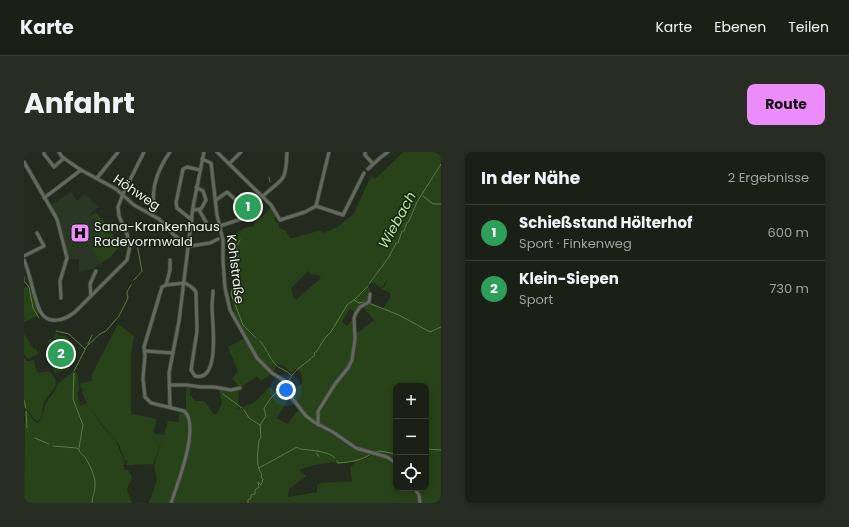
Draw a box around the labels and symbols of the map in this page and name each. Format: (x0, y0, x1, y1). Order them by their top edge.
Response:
street label: Höhweg (109, 170, 164, 215)
water label: Wiebach (373, 188, 421, 252)
pin: 1 (235, 192, 261, 222)
place label: Sana-Krankenhaus Radevormwald (94, 217, 220, 251)
hospital icon: Sana-Krankenhaus Radevormwald (69, 222, 91, 244)
street label: Kohlstraße (222, 233, 249, 305)
pin: 2 (48, 339, 74, 369)
your location (276, 380, 296, 400)

